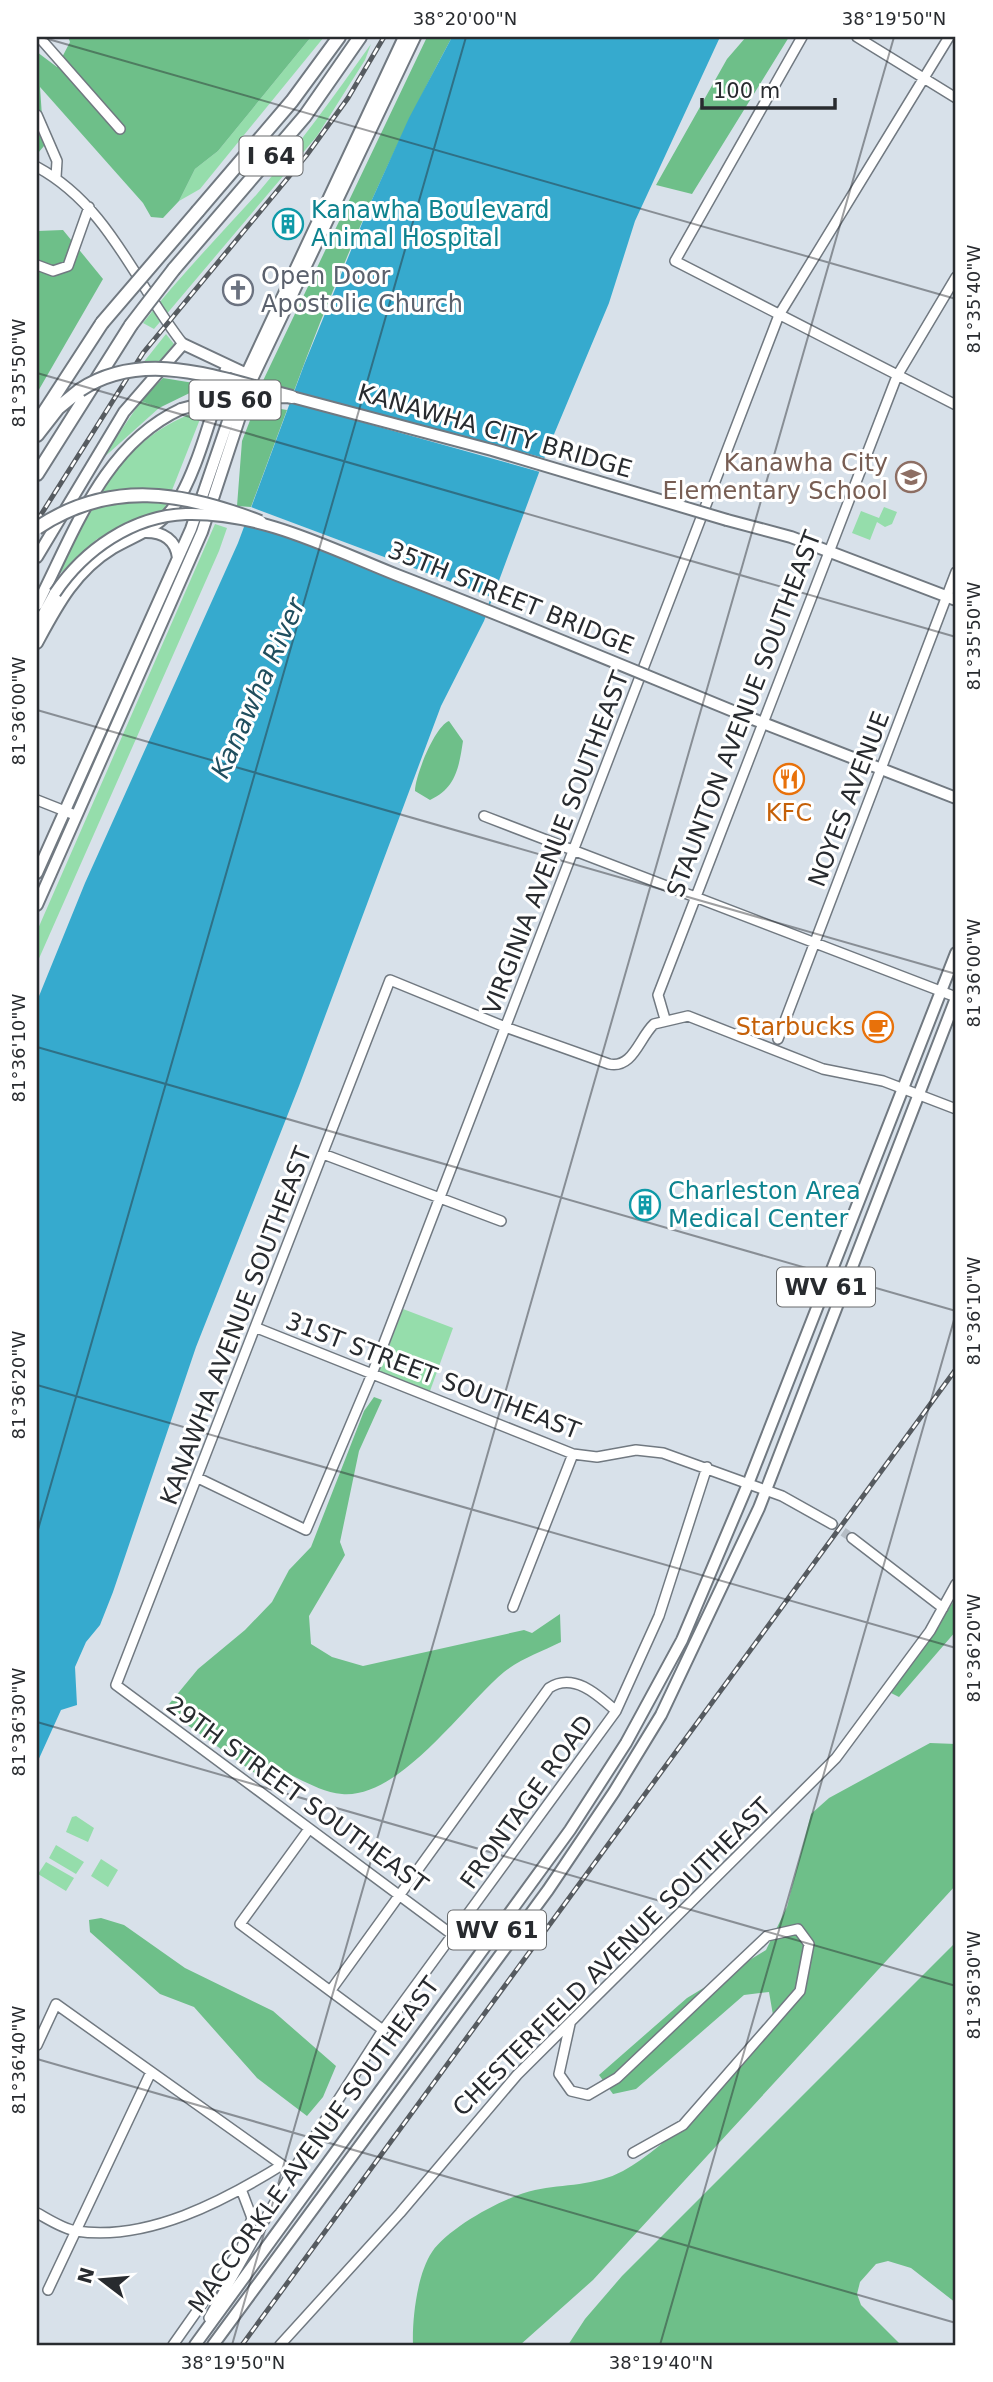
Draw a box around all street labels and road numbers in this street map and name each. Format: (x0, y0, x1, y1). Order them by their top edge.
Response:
road number: I 64 (240, 136, 302, 176)
street label: KANAWHA CITY BRIDGE (355, 378, 635, 484)
road number: US 60 (190, 380, 280, 420)
street label: STAUNTON AVENUE SOUTHEAST (661, 527, 827, 901)
street label: 35TH STREET BRIDGE (384, 536, 638, 660)
street label: VIRGINIA AVENUE SOUTHEAST (477, 667, 635, 1019)
street label: NOYES AVENUE (803, 707, 895, 891)
street label: KANAWHA AVENUE SOUTHEAST (155, 1143, 318, 1509)
road number: WV 61 (777, 1268, 875, 1306)
street label: 31ST STREET SOUTHEAST (282, 1307, 584, 1445)
street label: 29TH STREET SOUTHEAST (161, 1691, 433, 1899)
street label: FRONTAGE ROAD (455, 1710, 599, 1894)
street label: CHESTERFIELD AVENUE SOUTHEAST (447, 1792, 777, 2122)
road number: WV 61 (448, 1910, 546, 1950)
street label: MACCORKLE AVENUE SOUTHEAST (183, 1971, 446, 2318)

